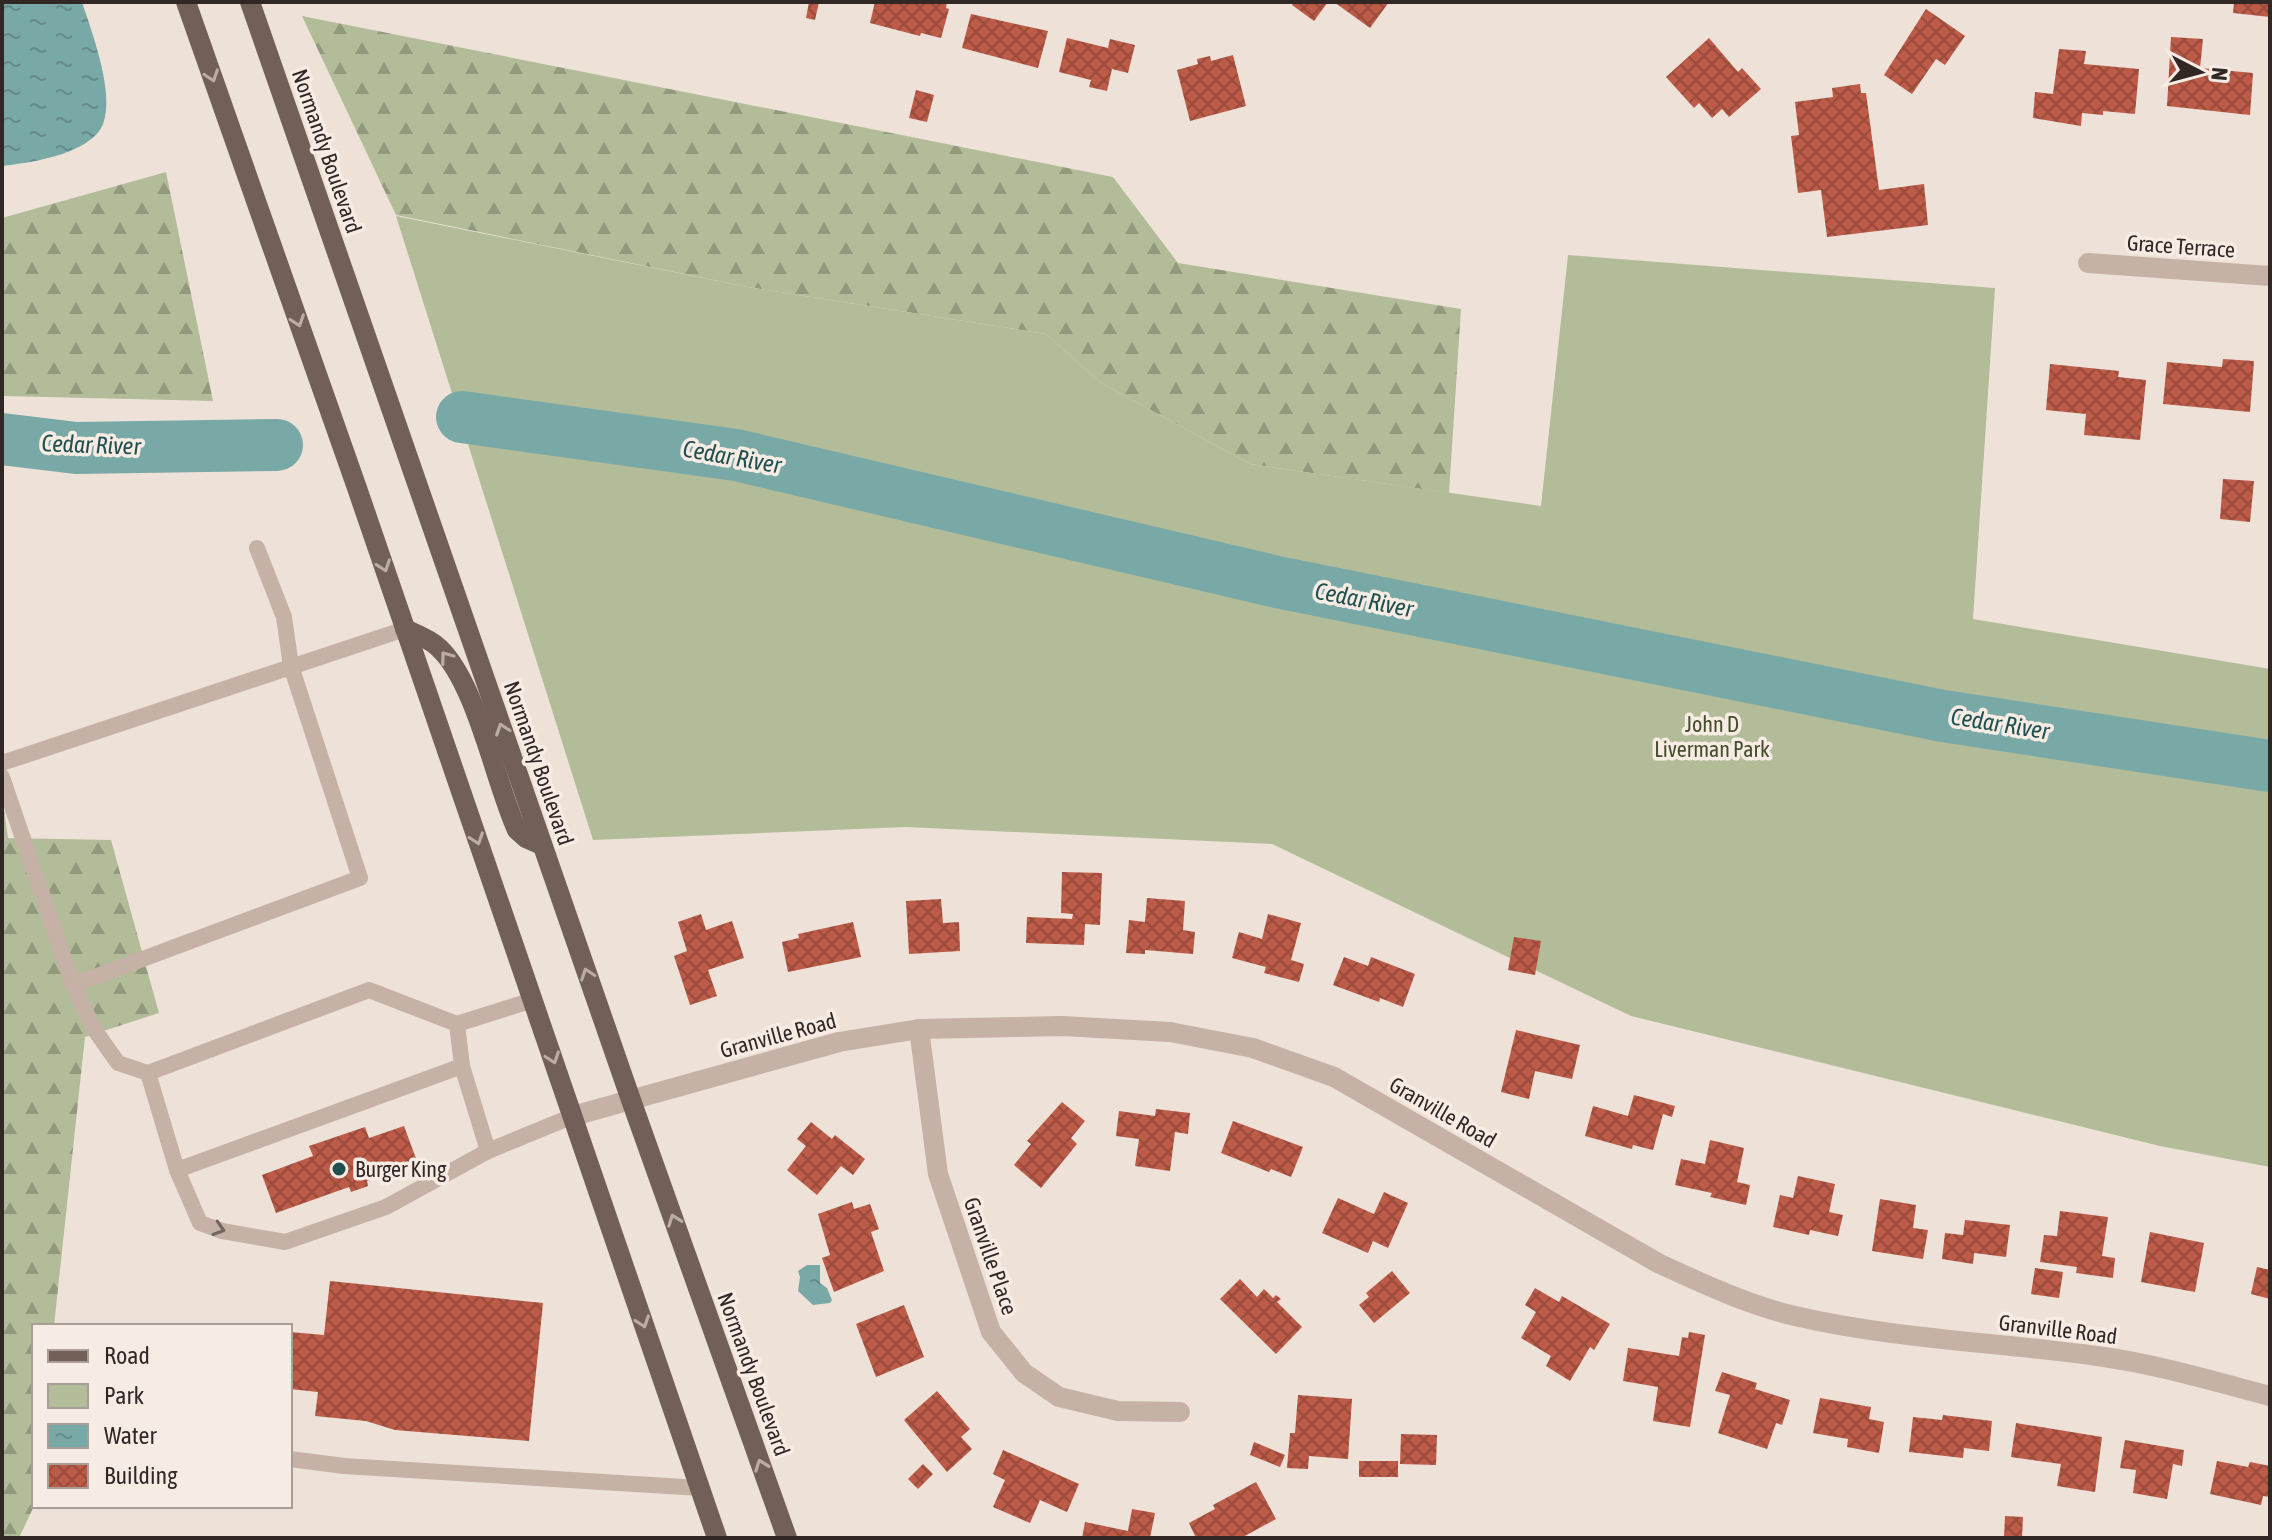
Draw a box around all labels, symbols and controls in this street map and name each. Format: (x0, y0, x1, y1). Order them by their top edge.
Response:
north arrow (2160, 32, 2240, 112)
street label: Normandy Boulevard (287, 66, 367, 236)
text: N (2206, 66, 2233, 82)
one-way arrow (202, 68, 219, 82)
street label: Grace Terrace (2126, 229, 2236, 263)
one-way arrow (288, 313, 305, 327)
water label: Cedar River (41, 429, 142, 460)
water label: Cedar River (681, 435, 784, 479)
one-way arrow (374, 559, 390, 573)
water label: Cedar River (1313, 577, 1416, 622)
one-way arrow (441, 651, 456, 666)
street label: Normandy Boulevard (499, 678, 579, 848)
water label: Cedar River (1949, 702, 2052, 745)
park label: John D Liverman Park (1654, 711, 1770, 762)
one-way arrow (495, 722, 512, 736)
one-way arrow (468, 831, 484, 845)
one-way arrow (581, 968, 597, 982)
street label: Granville Road (717, 1007, 839, 1063)
one-way arrow (543, 1050, 559, 1064)
street label: Granville Road (1385, 1071, 1501, 1153)
place label: Burger King (355, 1156, 447, 1182)
marker: Burger King (330, 1160, 348, 1178)
street label: Granville Place (959, 1194, 1023, 1318)
one-way arrow (667, 1213, 683, 1227)
one-way arrow (212, 1220, 225, 1236)
street label: Normandy Boulevard (712, 1289, 796, 1459)
street label: Granville Road (1997, 1309, 2119, 1349)
one-way arrow (634, 1315, 650, 1329)
legend (32, 1324, 292, 1508)
text: Road (104, 1342, 150, 1369)
text: Park (104, 1382, 145, 1409)
text: Water (104, 1422, 157, 1449)
one-way arrow (754, 1458, 771, 1472)
text: Building (104, 1462, 178, 1489)

